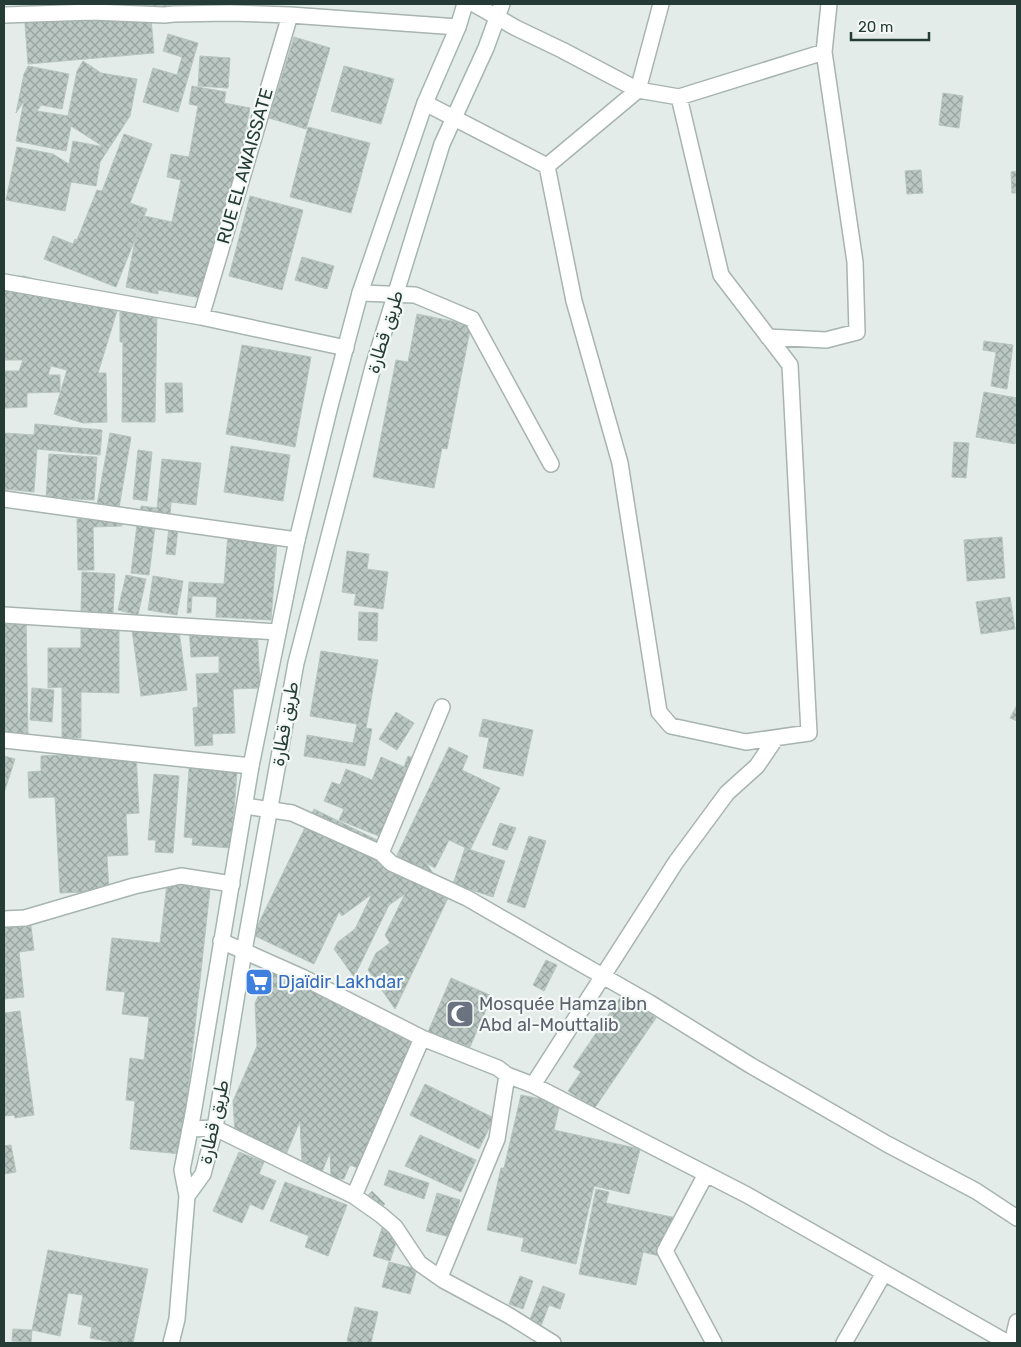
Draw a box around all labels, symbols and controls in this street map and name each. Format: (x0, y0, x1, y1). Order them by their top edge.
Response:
scale bar (851, 10, 928, 42)
text: 20 m (858, 18, 893, 36)
street label: RUE EL AWAISSATE (212, 86, 278, 246)
street label: طريق قطارة (362, 288, 408, 376)
street label: طريق قطارة (267, 680, 303, 768)
supermarket icon: Djaïdir Lakhdar (244, 967, 274, 997)
place label: Djaïdir Lakhdar (278, 971, 403, 993)
place label: Mosquée Hamza ibn Abd al-Mouttalib (479, 993, 647, 1036)
mosque icon: Mosquée Hamza ibn Abd al-Mouttalib (445, 999, 475, 1029)
street label: طريق قطارة (194, 1078, 234, 1166)

